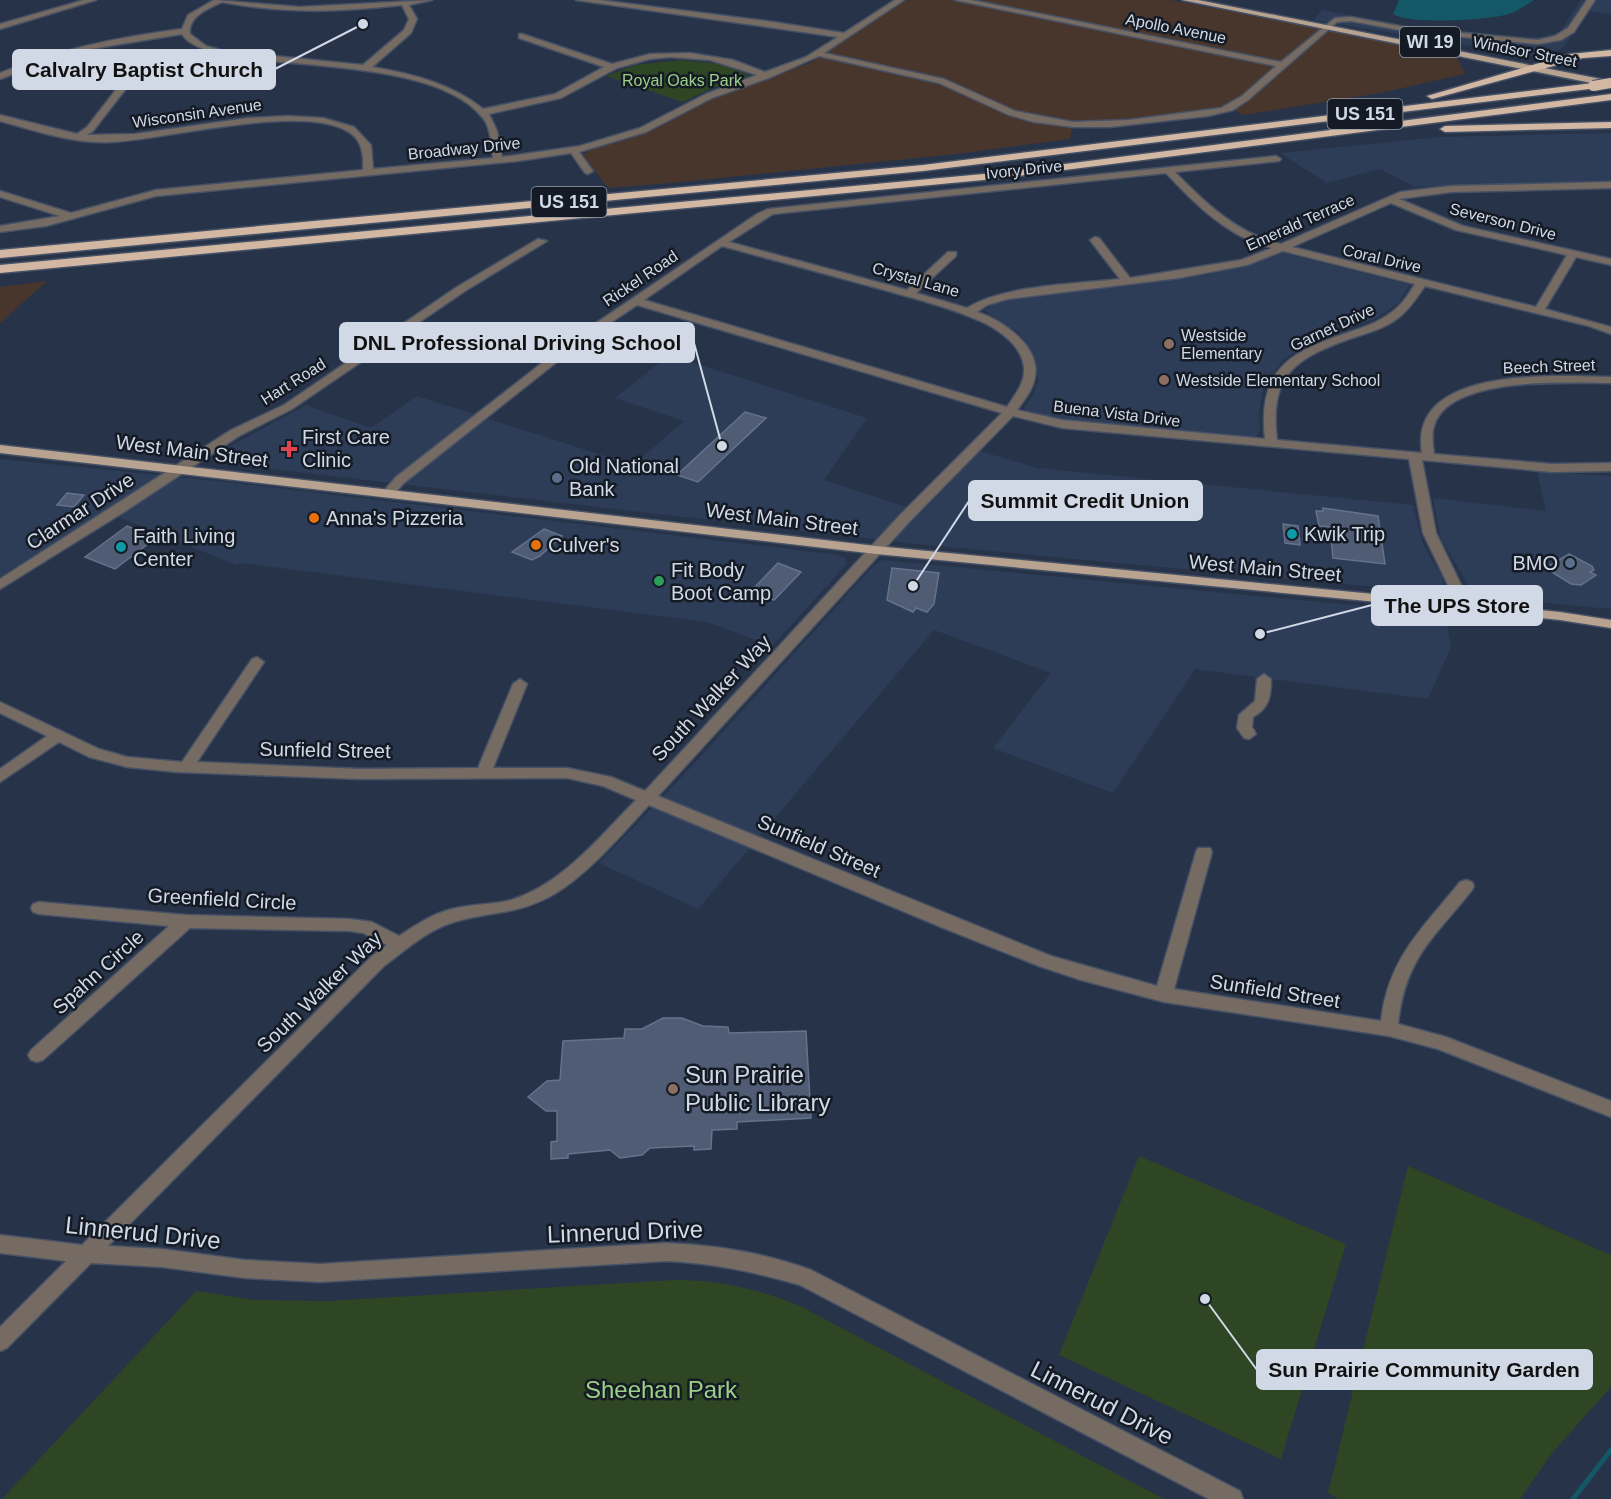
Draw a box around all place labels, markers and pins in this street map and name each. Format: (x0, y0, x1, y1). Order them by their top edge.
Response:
callout: Calvalry Baptist Church (13, 50, 275, 89)
callout: DNL Professional Driving School (340, 323, 694, 362)
place label: Westside Elementary (1181, 327, 1262, 362)
marker: Westside Elementary (1162, 337, 1176, 351)
place label: Westside Elementary School (1176, 372, 1380, 389)
marker: Westside Elementary School (1157, 373, 1171, 387)
place label: First Care Clinic (302, 426, 390, 471)
marker: First Care Clinic (280, 440, 298, 458)
place label: Old National Bank (569, 455, 679, 500)
marker: Old National Bank (550, 471, 564, 485)
callout: Summit Credit Union (969, 481, 1202, 520)
place label: Anna's Pizzeria (326, 507, 464, 529)
marker: Anna's Pizzeria (307, 511, 321, 525)
place label: Kwik Trip (1304, 523, 1385, 545)
place label: Faith Living Center (133, 525, 235, 570)
marker: Kwik Trip (1285, 527, 1299, 541)
place label: Culver's (548, 534, 620, 556)
marker: Culver's (529, 538, 543, 552)
marker: Faith Living Center (114, 540, 128, 554)
place label: BMO (1512, 552, 1558, 574)
marker: BMO (1563, 556, 1577, 570)
place label: Fit Body Boot Camp (671, 559, 771, 604)
marker: Fit Body Boot Camp (652, 574, 666, 588)
callout: The UPS Store (1372, 586, 1542, 625)
place label: Sun Prairie Public Library (685, 1061, 830, 1116)
marker: Sun Prairie Public Library (666, 1082, 680, 1096)
callout: Sun Prairie Community Garden (1257, 1350, 1592, 1389)

